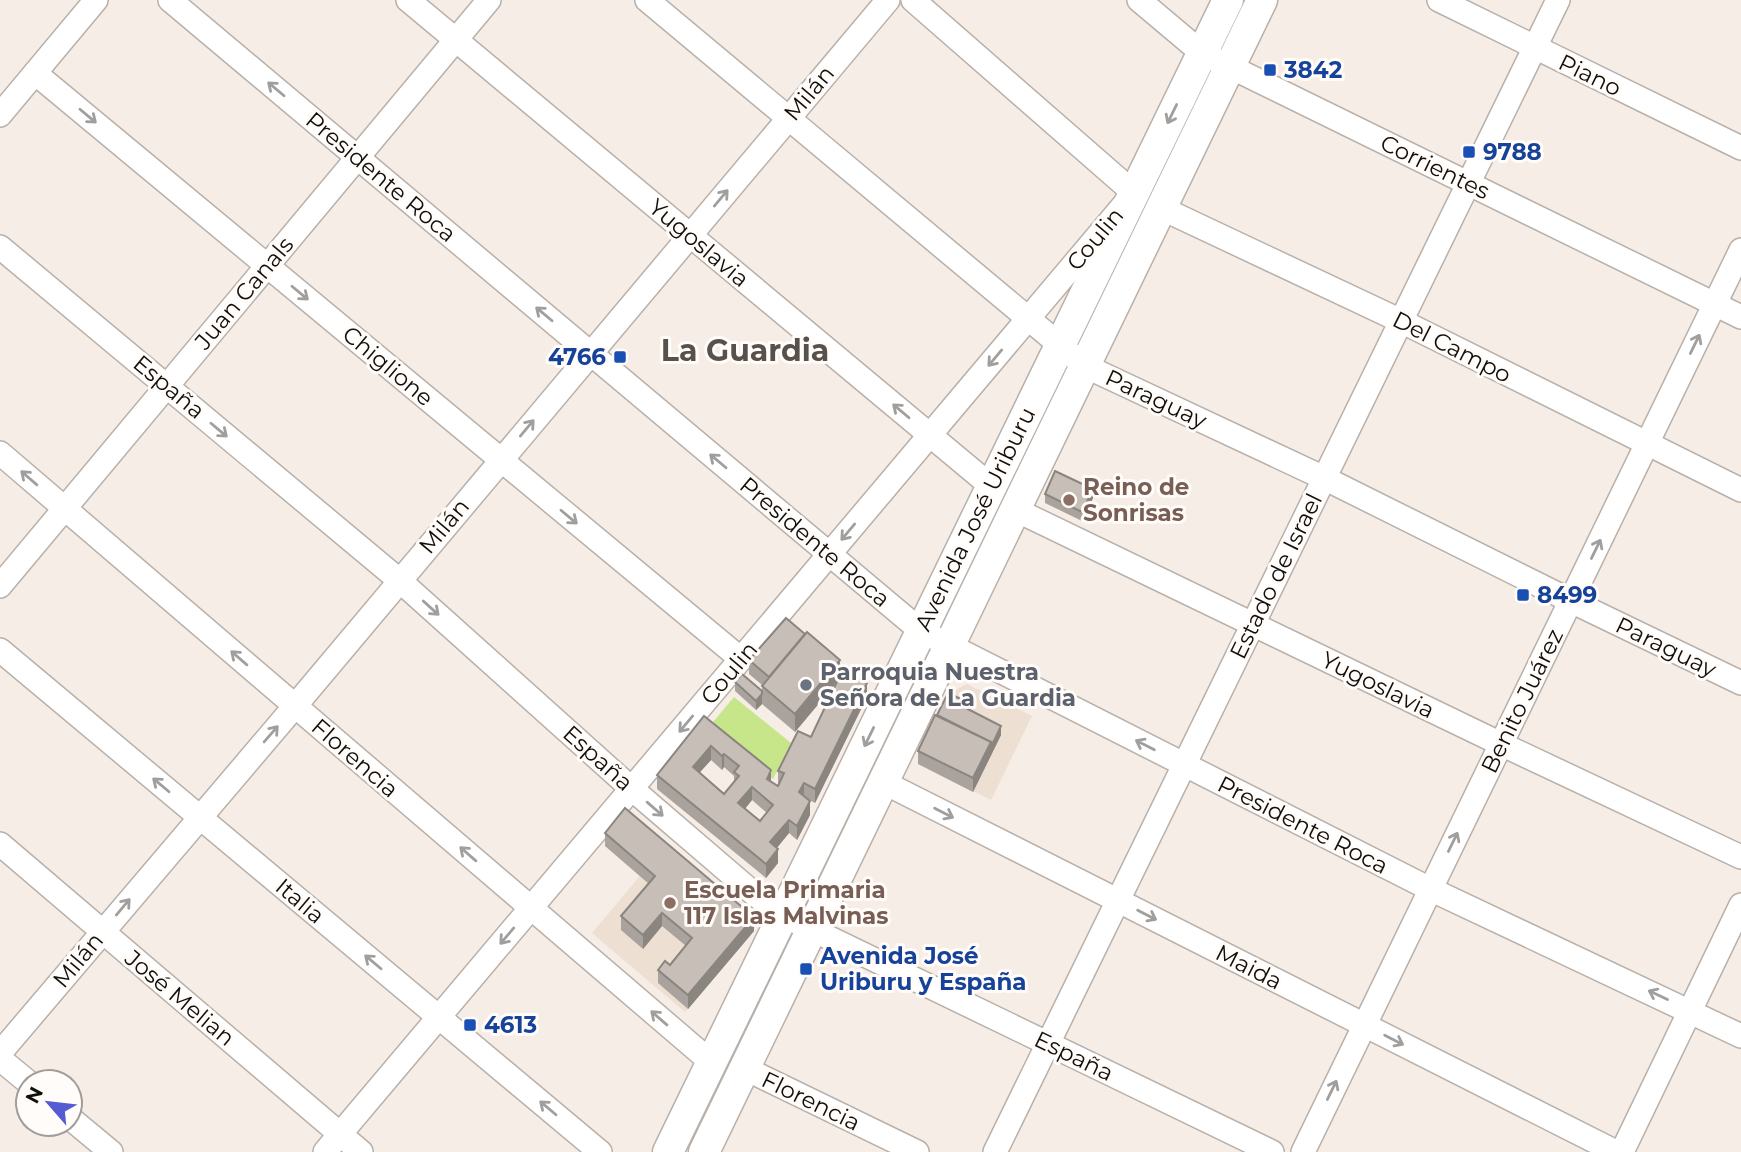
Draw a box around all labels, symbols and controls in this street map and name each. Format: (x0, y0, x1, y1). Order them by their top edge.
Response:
street label: Piano (1554, 48, 1626, 102)
place label: 3842 (1283, 56, 1342, 84)
street label: Milán (778, 60, 840, 126)
marker: 3842 (1262, 62, 1278, 78)
one-way arrow (268, 81, 286, 97)
one-way arrow (1165, 103, 1179, 124)
street label: Presidente Roca (300, 106, 462, 248)
one-way arrow (78, 109, 96, 124)
street label: Corrientes (1376, 129, 1494, 205)
place label: 9788 (1483, 138, 1542, 166)
marker: 9788 (1461, 144, 1477, 160)
one-way arrow (713, 189, 729, 207)
street label: Yugoslavia (643, 193, 755, 293)
street label: Coulin (1061, 202, 1129, 276)
street label: Juan Canals (188, 231, 299, 356)
one-way arrow (291, 285, 309, 301)
street label: Del Campo (1388, 305, 1516, 389)
one-way arrow (536, 307, 554, 322)
street label: Chiglione (337, 320, 439, 412)
district label: La Guardia (661, 332, 829, 369)
one-way arrow (1688, 334, 1702, 355)
place label: 4766 (548, 343, 606, 371)
street label: España (128, 349, 210, 425)
marker: 4766 (612, 349, 628, 365)
one-way arrow (987, 349, 1003, 367)
street label: Paraguay (1101, 363, 1212, 435)
one-way arrow (893, 403, 911, 419)
street label: Avenida José Uriburu (909, 403, 1041, 635)
one-way arrow (519, 419, 535, 437)
one-way arrow (210, 422, 228, 438)
one-way arrow (710, 453, 728, 469)
one-way arrow (20, 470, 38, 486)
street label: Presidente Roca (734, 471, 896, 613)
place label: Reino de Sonrisas (1083, 473, 1189, 527)
street label: Estado de Israel (1224, 489, 1328, 663)
marker: Reino de Sonrisas (1061, 492, 1077, 508)
street label: Milán (413, 493, 475, 559)
one-way arrow (560, 509, 578, 525)
one-way arrow (840, 522, 856, 540)
one-way arrow (1589, 539, 1603, 560)
place label: 8499 (1537, 581, 1597, 609)
marker: 8499 (1515, 587, 1531, 603)
one-way arrow (421, 600, 439, 616)
street label: Paraguay (1611, 611, 1721, 684)
street label: Benito Juárez (1475, 624, 1569, 778)
street label: Coulin (695, 636, 763, 710)
street label: Yugoslavia (1317, 646, 1439, 724)
one-way arrow (230, 650, 248, 666)
place label: Parroquia Nuestra Señora de La Guardia (820, 658, 1076, 712)
marker: Parroquia Nuestra Señora de La Guardia (798, 677, 814, 693)
street label: Florencia (306, 713, 404, 803)
one-way arrow (678, 715, 694, 733)
street label: España (557, 719, 639, 797)
one-way arrow (263, 725, 279, 743)
one-way arrow (861, 726, 875, 747)
one-way arrow (1135, 738, 1156, 751)
street label: Presidente Roca (1213, 770, 1393, 880)
one-way arrow (153, 777, 171, 793)
one-way arrow (646, 801, 664, 817)
one-way arrow (933, 806, 954, 820)
one-way arrow (1447, 832, 1460, 853)
one-way arrow (459, 846, 477, 862)
street label: Italia (270, 872, 330, 930)
place label: Escuela Primaria 117 Islas Malvinas (684, 876, 888, 930)
marker: Escuela Primaria 117 Islas Malvinas (662, 895, 678, 911)
one-way arrow (115, 898, 131, 916)
one-way arrow (1136, 909, 1157, 923)
one-way arrow (500, 926, 515, 944)
street label: Milán (47, 927, 109, 993)
street label: Maida (1211, 938, 1287, 996)
place label: Avenida José Uriburu y España (819, 942, 1027, 996)
street label: José Melian (119, 943, 240, 1052)
one-way arrow (365, 954, 383, 970)
marker: Avenida José Uriburu y España (798, 961, 814, 977)
one-way arrow (1648, 988, 1669, 1001)
one-way arrow (650, 1010, 668, 1026)
place label: 4613 (484, 1011, 537, 1039)
marker: 4613 (462, 1017, 478, 1033)
street label: España (1030, 1025, 1118, 1087)
one-way arrow (1383, 1033, 1404, 1047)
street label: Florencia (757, 1065, 865, 1137)
north arrow (14, 1068, 84, 1138)
one-way arrow (1326, 1080, 1339, 1101)
text: N (21, 1083, 48, 1107)
one-way arrow (539, 1100, 557, 1116)

